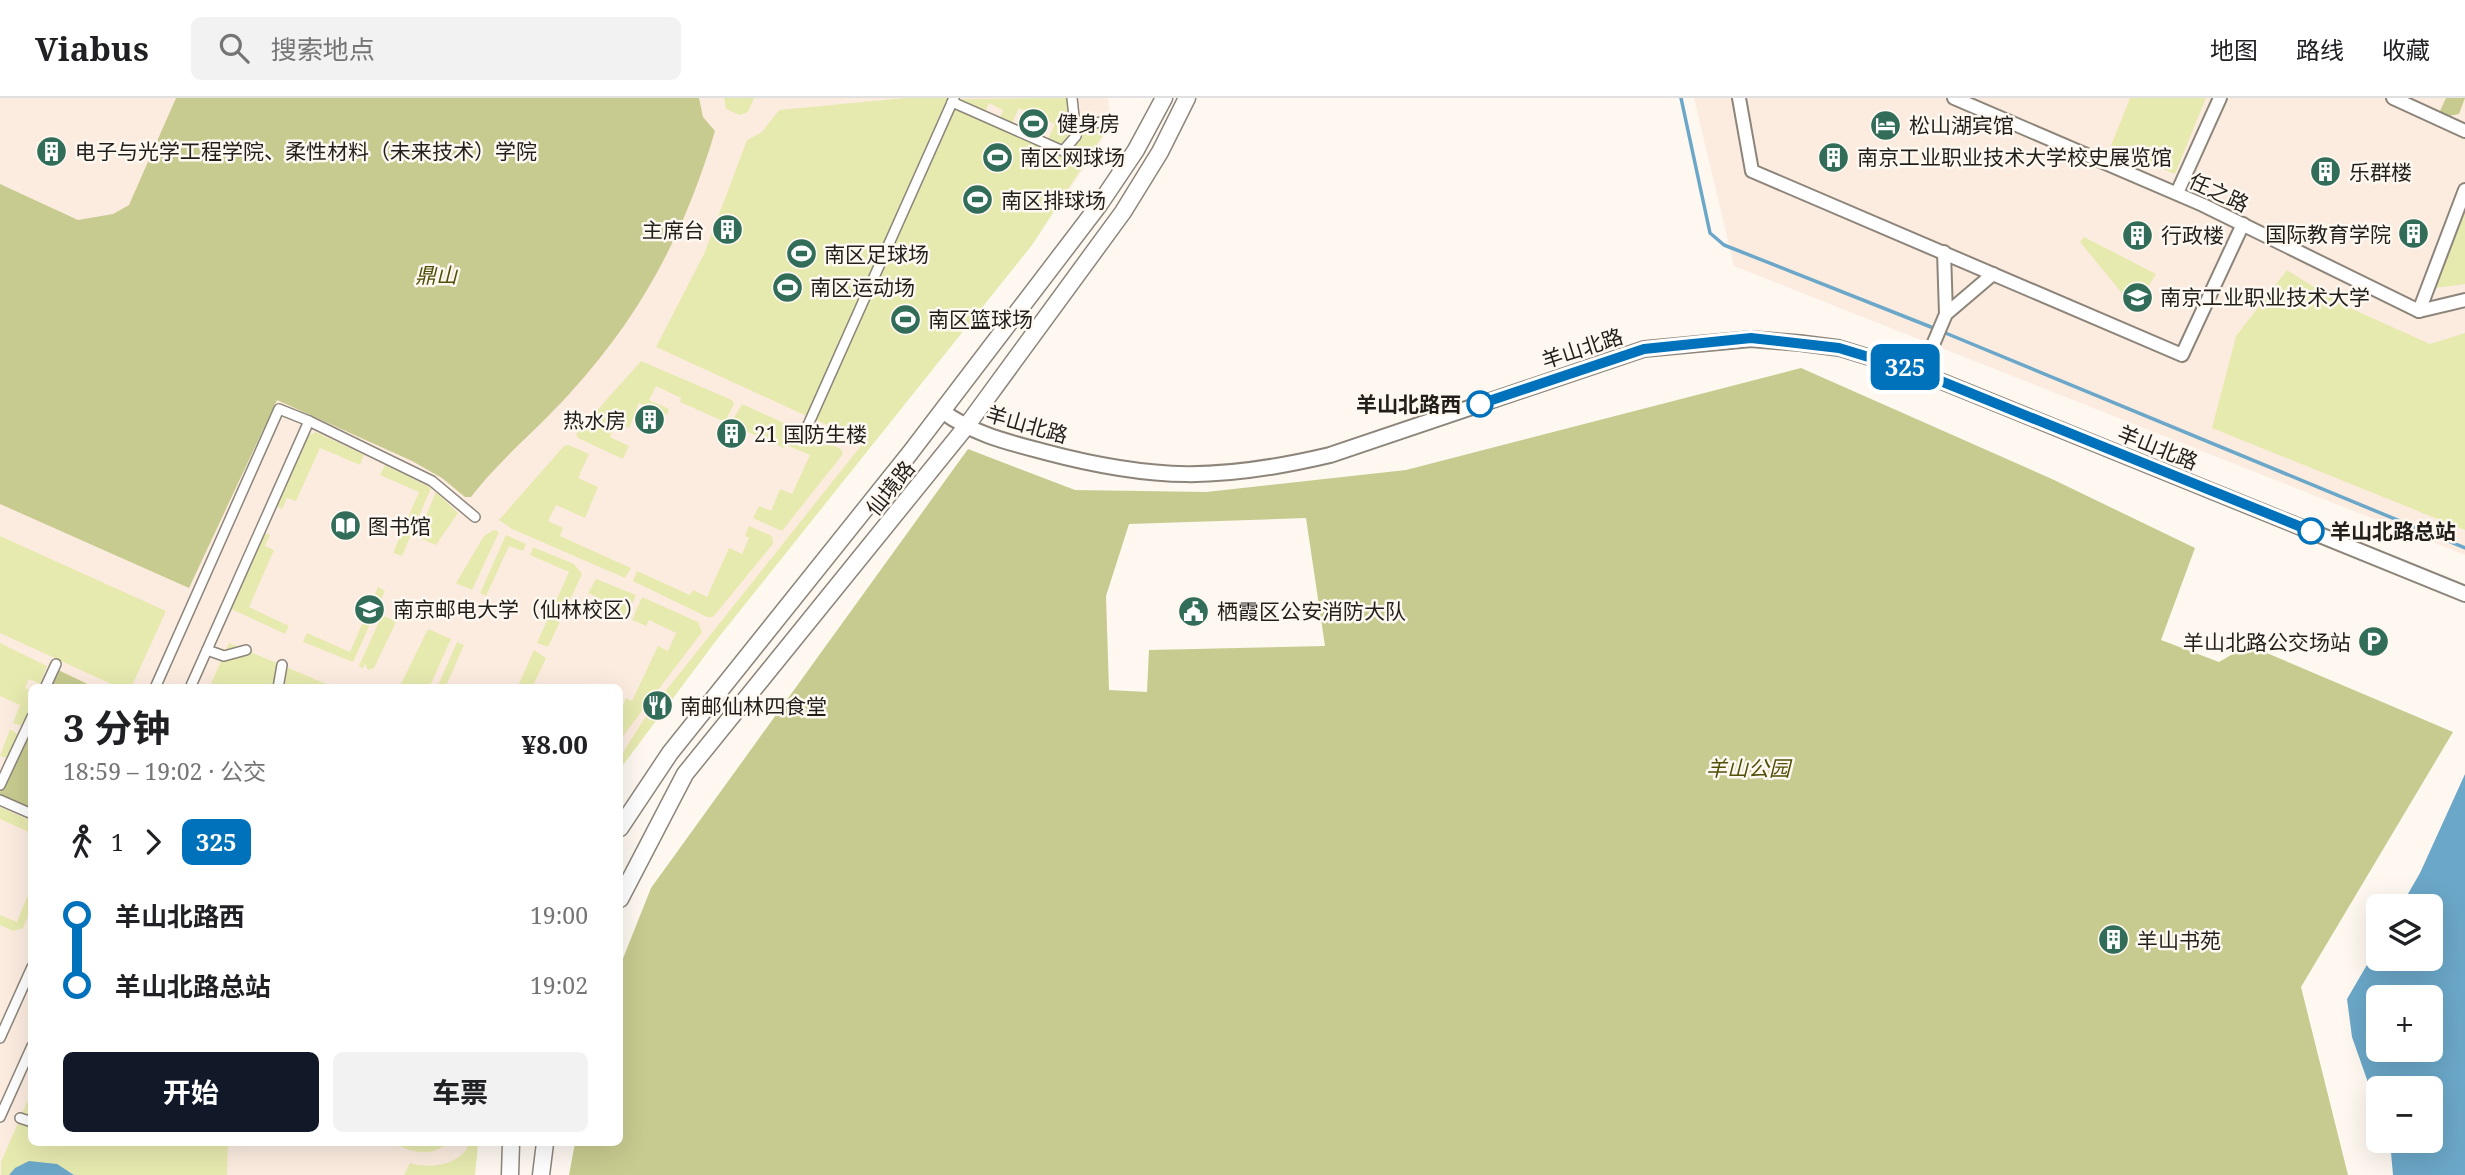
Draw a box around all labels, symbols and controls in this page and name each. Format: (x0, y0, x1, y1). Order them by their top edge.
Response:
search box (191, 17, 681, 80)
text: Viabus (35, 26, 149, 71)
icon: search (215, 29, 253, 67)
text: 搜索地点 (271, 31, 375, 67)
text: 地图 (2210, 33, 2258, 66)
text: 路线 (2296, 33, 2344, 66)
text: 收藏 (2382, 33, 2430, 66)
sports icon: 健身房 (1017, 106, 1051, 140)
hotel icon: 松山湖宾馆 (1869, 108, 1903, 142)
place label: 健身房 (1057, 109, 1120, 137)
place label: 松山湖宾馆 (1909, 111, 2014, 139)
building icon: 电子与光学工程学院、柔性材料（未来技术）学院 (35, 134, 69, 168)
place label: 电子与光学工程学院、柔性材料（未来技术）学院 (75, 137, 537, 165)
sports icon: 南区网球场 (980, 140, 1014, 174)
building icon: 南京工业职业技术大学校史展览馆 (1817, 140, 1851, 174)
place label: 南区网球场 (1020, 143, 1125, 171)
place label: 南京工业职业技术大学校史展览馆 (1857, 143, 2172, 171)
building icon: 乐群楼 (2309, 155, 2343, 189)
place label: 乐群楼 (2349, 158, 2412, 186)
street label: 任之路 (2185, 166, 2253, 218)
sports icon: 南区排球场 (961, 183, 995, 217)
place label: 南区排球场 (1001, 186, 1106, 214)
building icon: 主席台 (711, 213, 745, 247)
place label: 主席台 (642, 216, 705, 244)
building icon: 国际教育学院 (2397, 217, 2431, 251)
building icon: 行政楼 (2121, 218, 2155, 252)
place label: 国际教育学院 (2265, 220, 2391, 248)
place label: 行政楼 (2161, 221, 2224, 249)
sports icon: 南区足球场 (784, 237, 818, 271)
place label: 南区足球场 (824, 240, 929, 268)
park label: 鼎山 (415, 261, 459, 289)
sports icon: 南区运动场 (770, 270, 804, 304)
place label: 南区运动场 (810, 273, 915, 301)
school or university icon: 南京工业职业技术大学 (2120, 280, 2154, 314)
place label: 南京工业职业技术大学 (2160, 283, 2370, 311)
sports icon: 南区篮球场 (888, 302, 922, 336)
place label: 南区篮球场 (928, 305, 1033, 333)
street label: 羊山北路 (1538, 322, 1626, 374)
line badge: 325 (1865, 344, 1945, 390)
text: 325 (1885, 350, 1925, 383)
place label: 羊山北路西 (1356, 390, 1461, 418)
marker: 羊山北路西 (1467, 391, 1493, 417)
street label: 羊山北路 (983, 399, 1071, 449)
building icon: 热水房 (632, 403, 666, 437)
place label: 热水房 (563, 406, 626, 434)
building icon: 21 国防生楼 (714, 417, 748, 451)
street label: 羊山北路 (2114, 418, 2202, 476)
place label: 21 国防生楼 (754, 420, 867, 448)
street label: 仙境路 (859, 455, 921, 521)
library icon: 图书馆 (328, 509, 362, 543)
place label: 图书馆 (368, 512, 431, 540)
place label: 羊山北路总站 (2330, 517, 2456, 545)
marker: 羊山北路总站 (2298, 518, 2324, 544)
school or university icon: 南京邮电大学（仙林校区） (353, 592, 387, 626)
public building icon: 栖霞区公安消防大队 (1177, 594, 1211, 628)
place label: 南京邮电大学（仙林校区） (393, 595, 645, 623)
place label: 栖霞区公安消防大队 (1217, 597, 1406, 625)
parking icon: 羊山北路公交场站 (2357, 625, 2391, 659)
place label: 羊山北路公交场站 (2183, 628, 2351, 656)
restaurant icon: 南邮仙林四食堂 (640, 689, 674, 723)
place label: 南邮仙林四食堂 (680, 692, 827, 720)
text: 3 分钟 (63, 701, 170, 753)
text: ¥8.00 (522, 726, 588, 762)
park label: 羊山公园 (1706, 754, 1793, 782)
text: 18:59 – 19:02 · 公交 (63, 755, 266, 787)
icon: walk (63, 823, 101, 861)
icon: forward (134, 823, 172, 861)
text: 325 (196, 825, 237, 858)
text: 1 (111, 826, 124, 858)
map controls (2366, 894, 2443, 1153)
button: layers (2366, 894, 2443, 971)
text: 羊山北路西 (115, 898, 245, 934)
text: 19:00 (530, 899, 588, 931)
building icon: 羊山书苑 (2097, 923, 2131, 957)
place label: 羊山书苑 (2137, 926, 2221, 954)
text: 羊山北路总站 (115, 968, 271, 1004)
text: 19:02 (530, 969, 588, 1001)
button: + (2366, 985, 2443, 1062)
button: 开始 (63, 1052, 319, 1132)
button: 车票 (333, 1052, 588, 1132)
button: − (2366, 1076, 2443, 1153)

